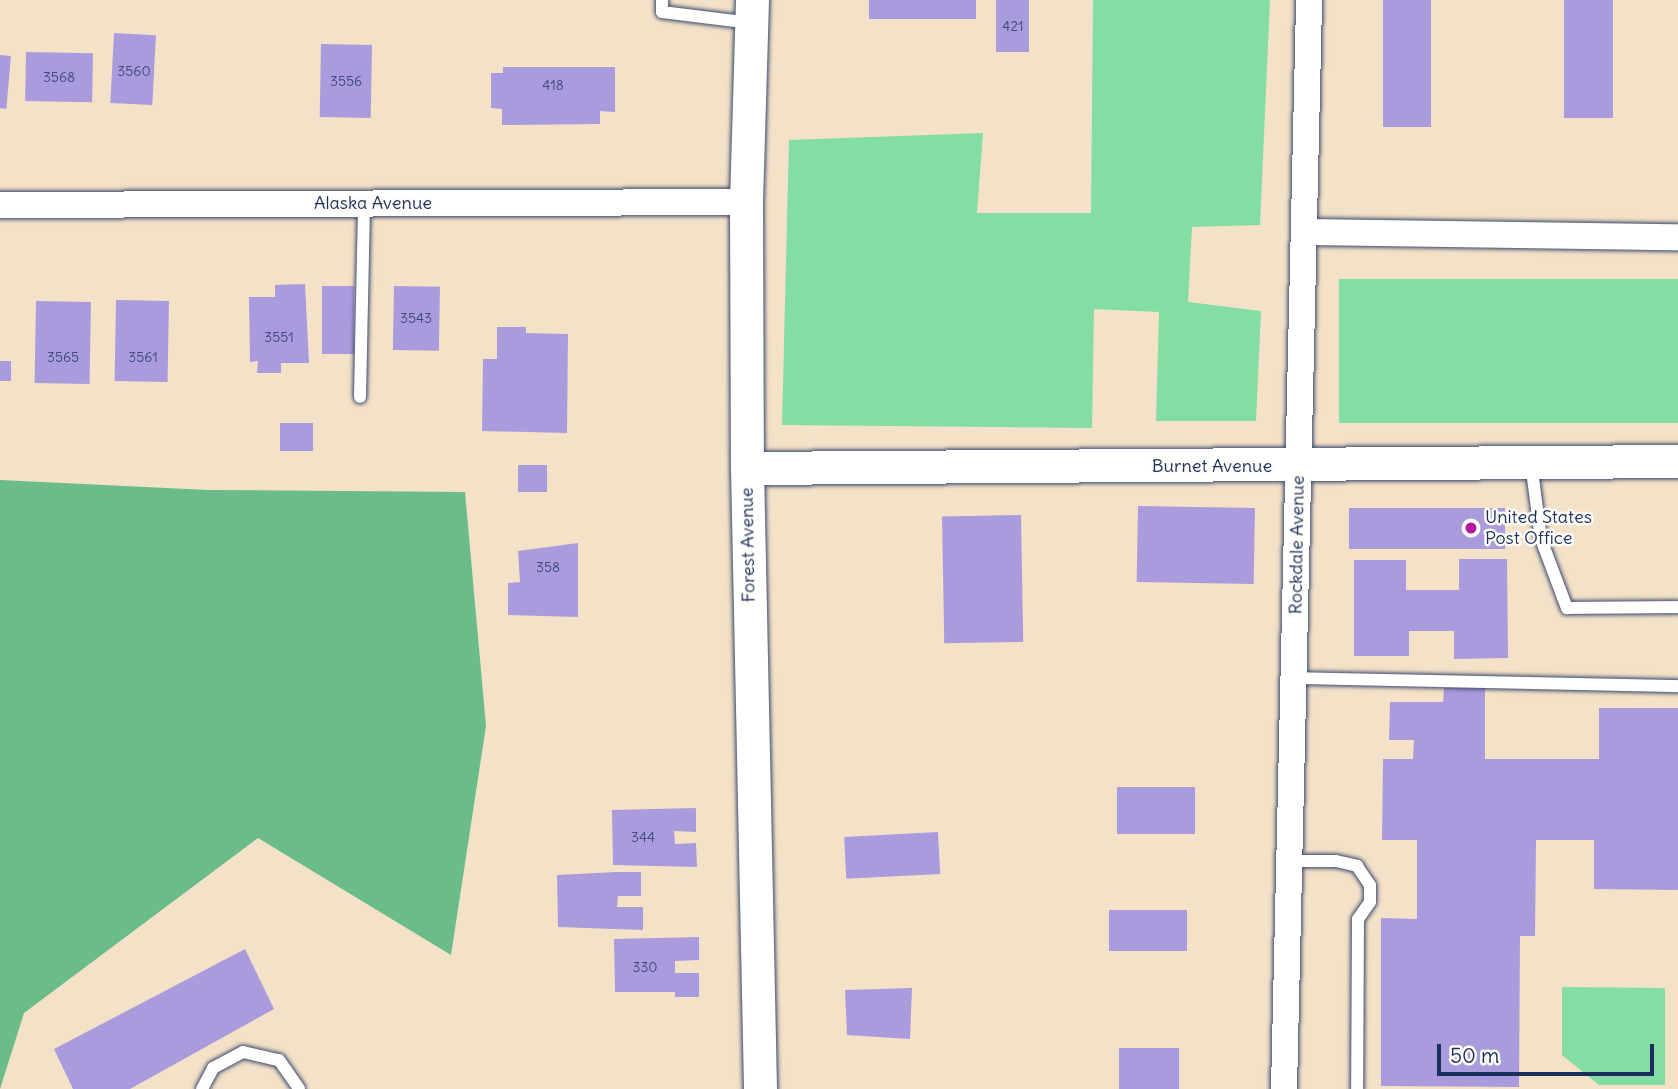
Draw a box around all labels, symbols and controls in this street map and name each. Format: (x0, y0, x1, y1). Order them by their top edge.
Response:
house number: 421 (1002, 18, 1024, 34)
house number: 3560 (117, 63, 151, 79)
house number: 3568 (43, 69, 75, 85)
house number: 3556 (330, 73, 362, 89)
house number: 418 (542, 77, 564, 93)
street label: Alaska Avenue (314, 192, 432, 214)
house number: 3543 (400, 310, 432, 326)
house number: 3551 (264, 329, 294, 345)
house number: 3565 (47, 349, 79, 365)
house number: 3561 (128, 349, 158, 365)
street label: Burnet Avenue (1152, 455, 1272, 477)
street label: Rockdale Avenue (1285, 475, 1309, 615)
street label: Forest Avenue (736, 487, 760, 603)
place label: United States Post Office (1485, 507, 1592, 550)
marker: United States Post Office (1463, 520, 1479, 536)
house number: 358 (536, 559, 560, 575)
house number: 344 (631, 829, 655, 845)
house number: 330 (632, 959, 658, 975)
scale bar (1440, 1030, 1657, 1074)
text: 50 m (1450, 1042, 1499, 1069)

